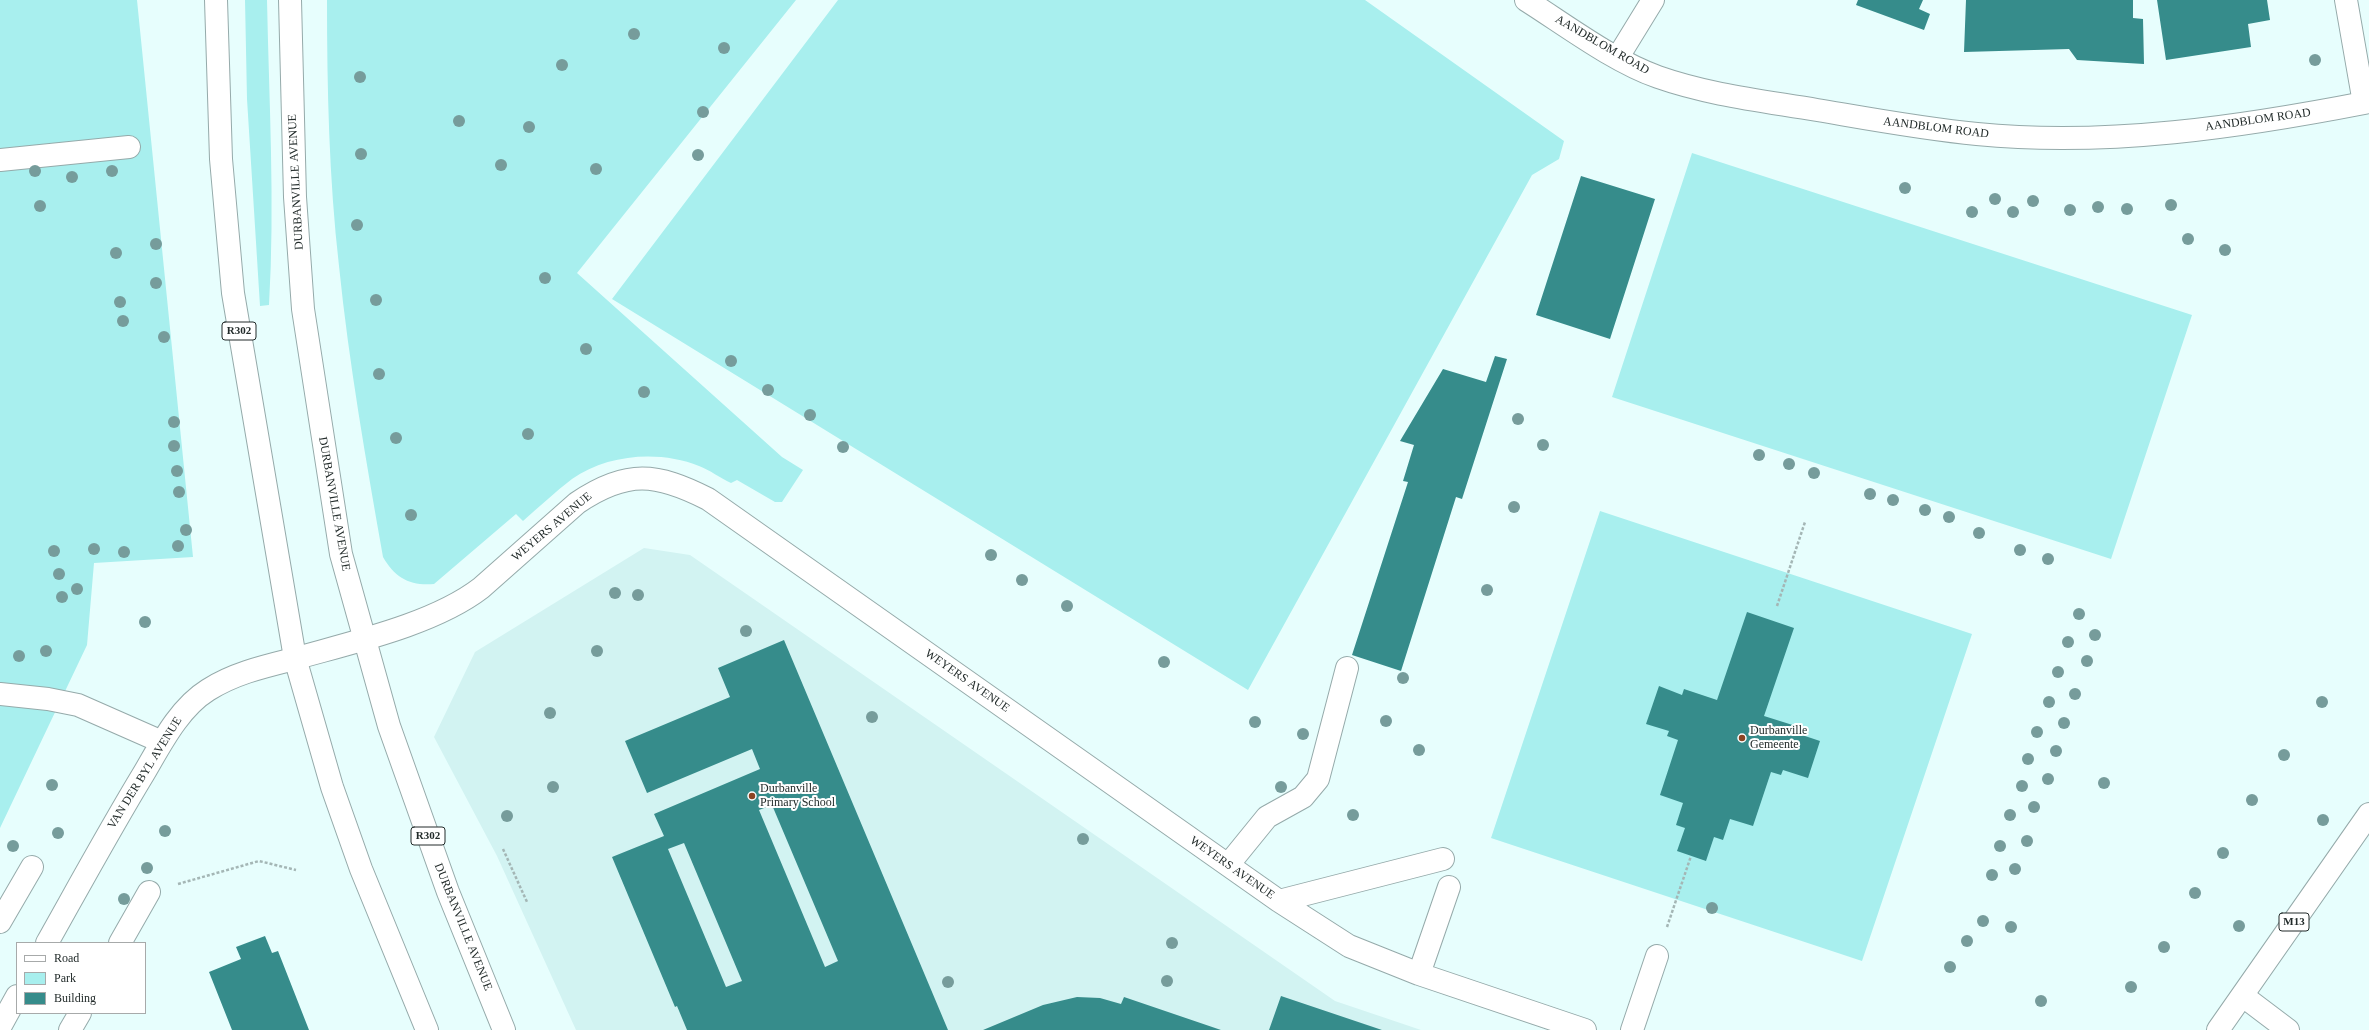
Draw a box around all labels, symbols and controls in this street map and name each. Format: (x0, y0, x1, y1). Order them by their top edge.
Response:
street label: AANDBLOM ROAD (1552, 12, 1652, 78)
street label: AANDBLOM ROAD (2204, 105, 2312, 135)
street label: DURBANVILLE AVENUE (285, 114, 307, 250)
street label: AANDBLOM ROAD (1882, 114, 1990, 142)
road number: R302 (222, 322, 256, 340)
street label: DURBANVILLE AVENUE (315, 436, 353, 572)
street label: WEYERS AVENUE (509, 489, 595, 565)
street label: WEYERS AVENUE (922, 646, 1012, 716)
street label: VAN DER BYL AVENUE (105, 714, 185, 832)
place label: Durbanville Gemeente (1750, 724, 1807, 752)
marker: Durbanville Gemeente (1737, 733, 1747, 743)
place label: Durbanville Primary School (760, 782, 835, 810)
marker: Durbanville Primary School (747, 791, 757, 801)
road number: R302 (411, 827, 445, 845)
street label: WEYERS AVENUE (1187, 833, 1277, 903)
street label: DURBANVILLE AVENUE (431, 861, 495, 993)
road number: M13 (2279, 913, 2309, 931)
legend (16, 942, 146, 1014)
text: Road (54, 951, 79, 965)
text: Park (54, 971, 76, 985)
text: Building (54, 991, 96, 1005)

